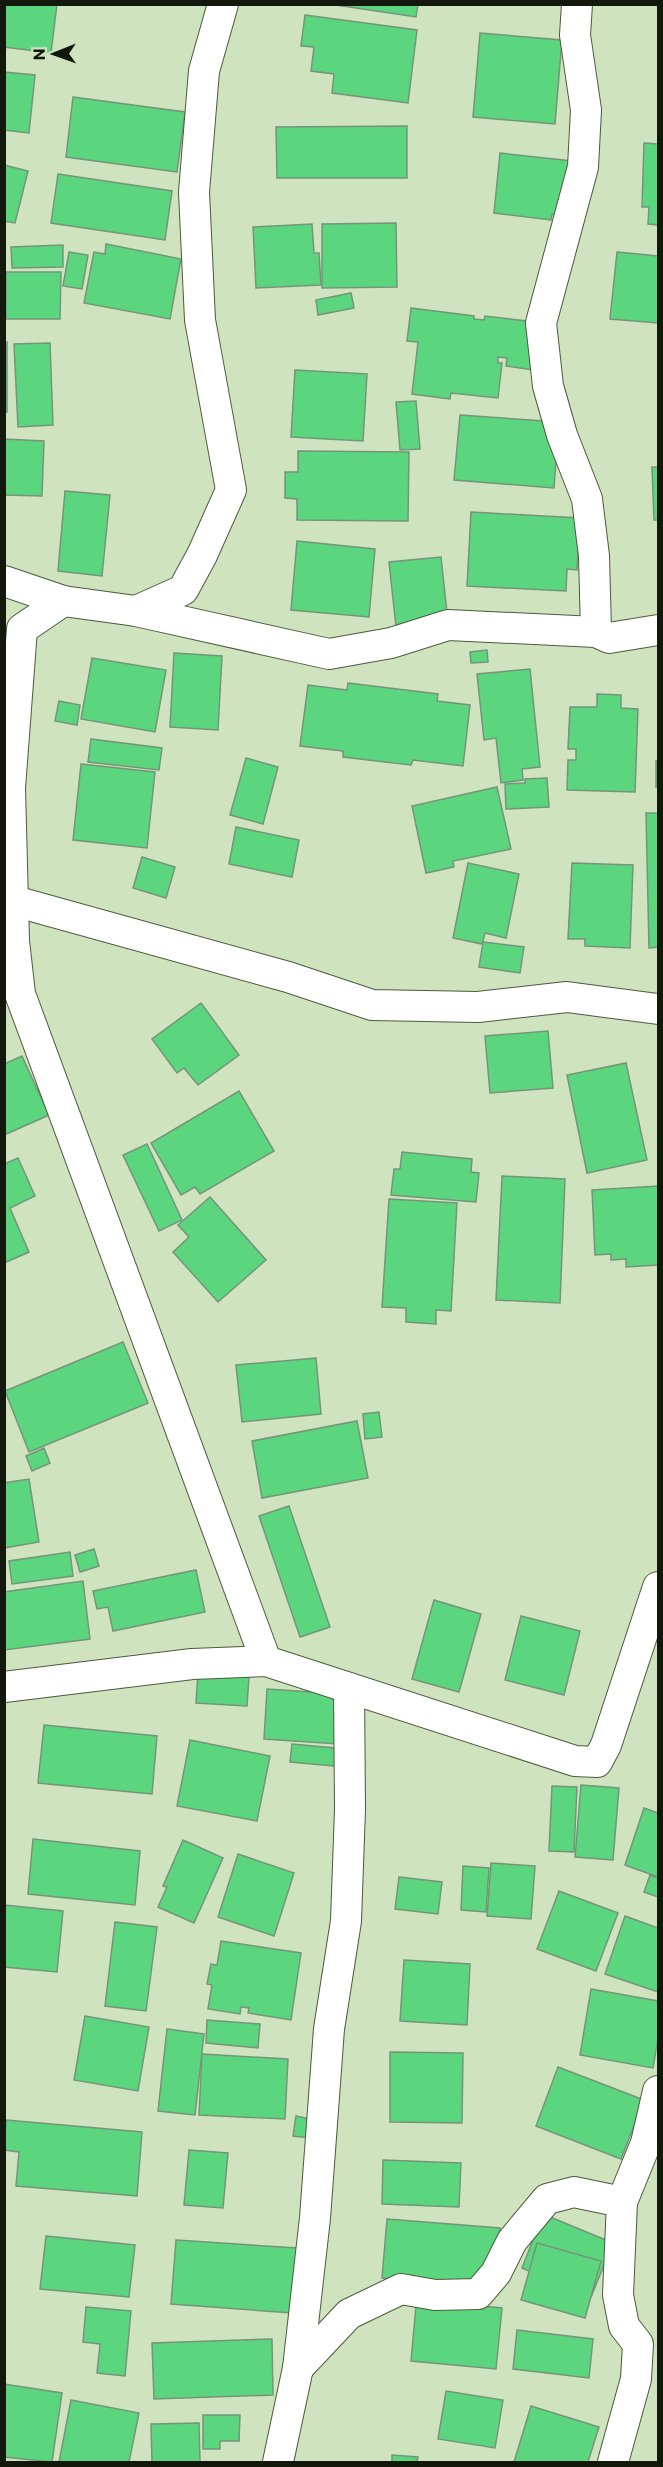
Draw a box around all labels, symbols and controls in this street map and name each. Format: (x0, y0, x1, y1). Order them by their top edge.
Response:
north arrow (24, 24, 84, 84)
text: N (29, 48, 48, 60)

